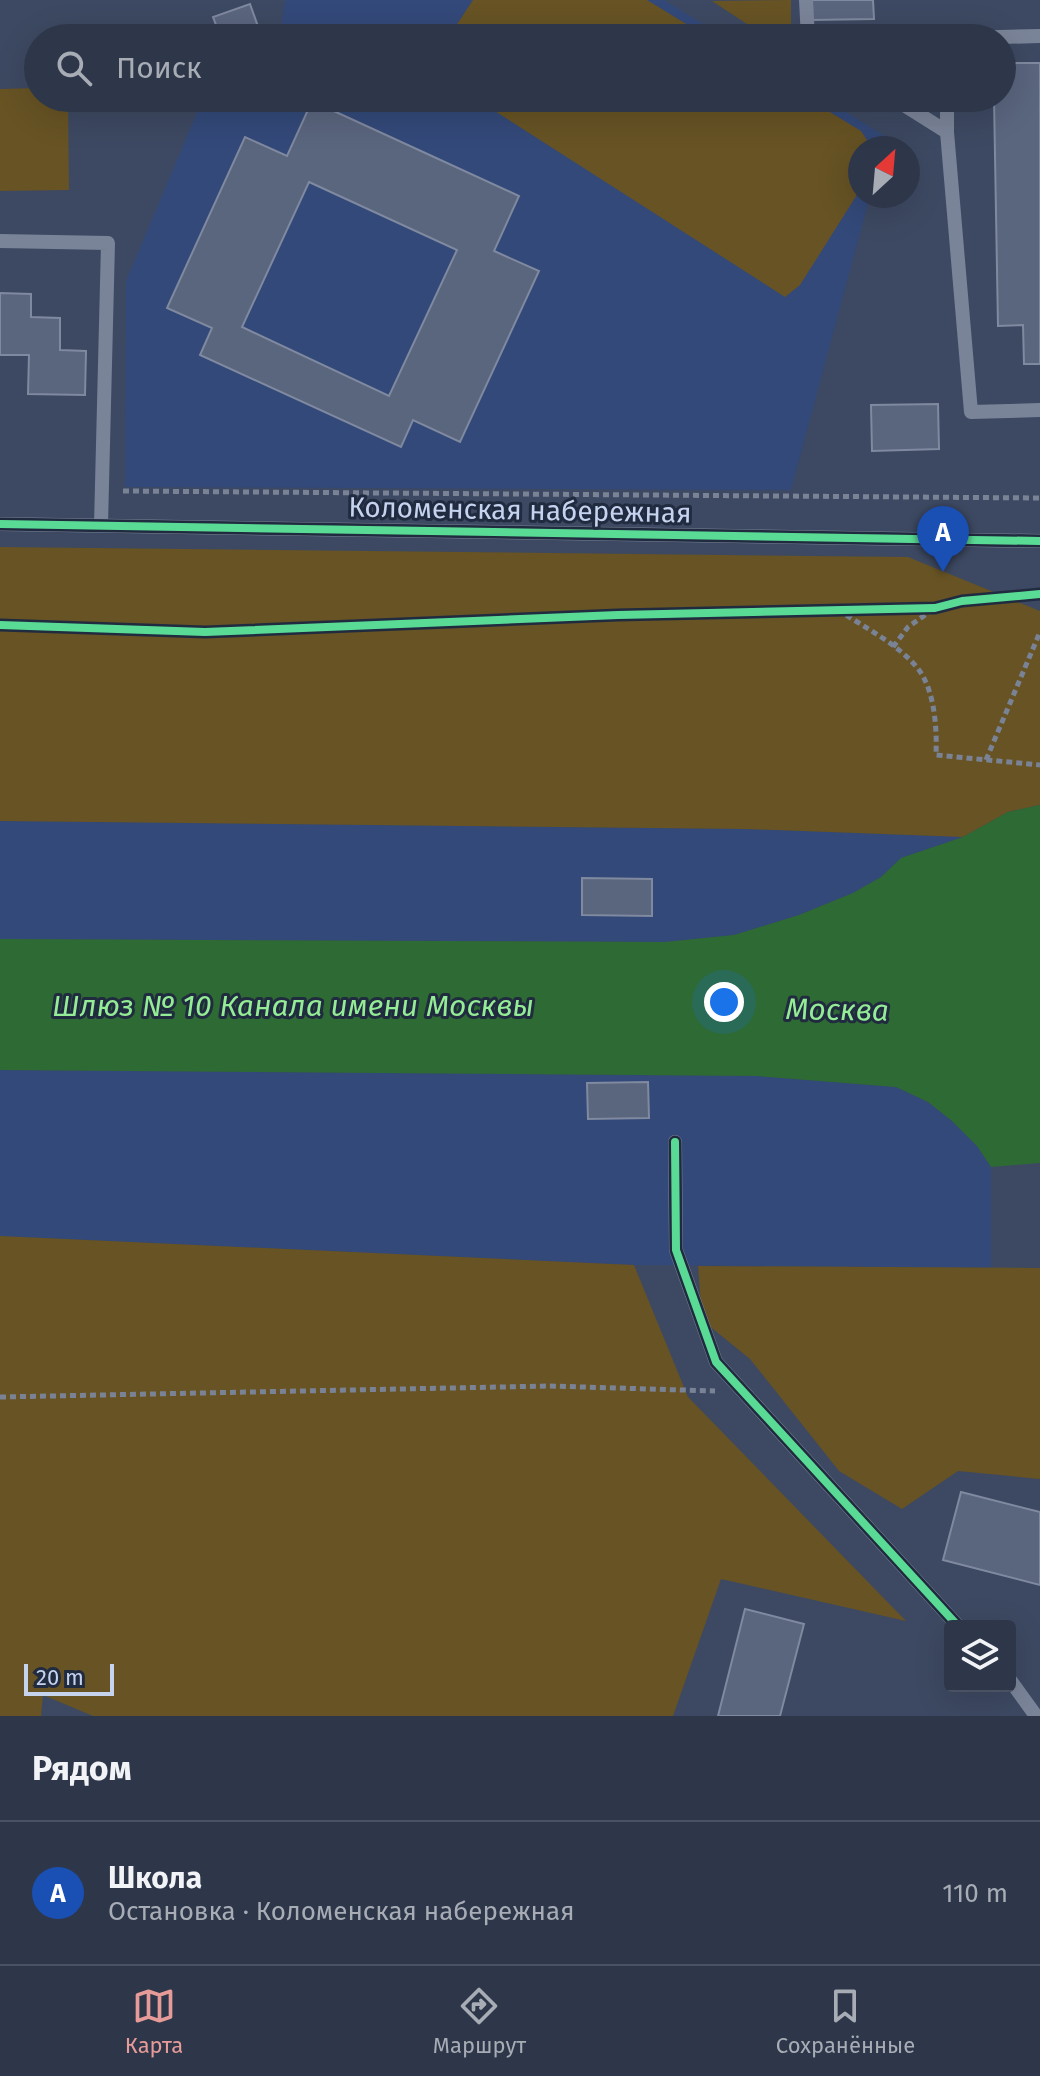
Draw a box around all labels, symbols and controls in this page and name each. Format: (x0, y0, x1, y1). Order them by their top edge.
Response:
search box (24, 24, 1016, 112)
icon: search (52, 46, 96, 90)
text: Поиск (116, 50, 202, 86)
north arrow (848, 136, 920, 208)
street label: Коломенская набережная (348, 491, 692, 529)
pin: A (917, 506, 969, 572)
your location (704, 982, 744, 1022)
water label: Шлюз № 10 Канала имени Москвы (52, 988, 534, 1024)
water label: Москва (785, 991, 889, 1029)
map controls (944, 1620, 1016, 1692)
button: layers (944, 1620, 1016, 1692)
scale bar (24, 1660, 114, 1696)
text: 20 m (36, 1664, 84, 1691)
text: Рядом (32, 1748, 131, 1789)
text: Школа (108, 1860, 202, 1896)
text: A (50, 1878, 66, 1909)
text: 110 m (942, 1878, 1008, 1909)
text: Остановка · Коломенская набережная (108, 1896, 575, 1927)
tab: Карта (125, 1984, 183, 2059)
tab: Маршрут (433, 1984, 526, 2059)
tab: Сохранённые (776, 1984, 915, 2059)

